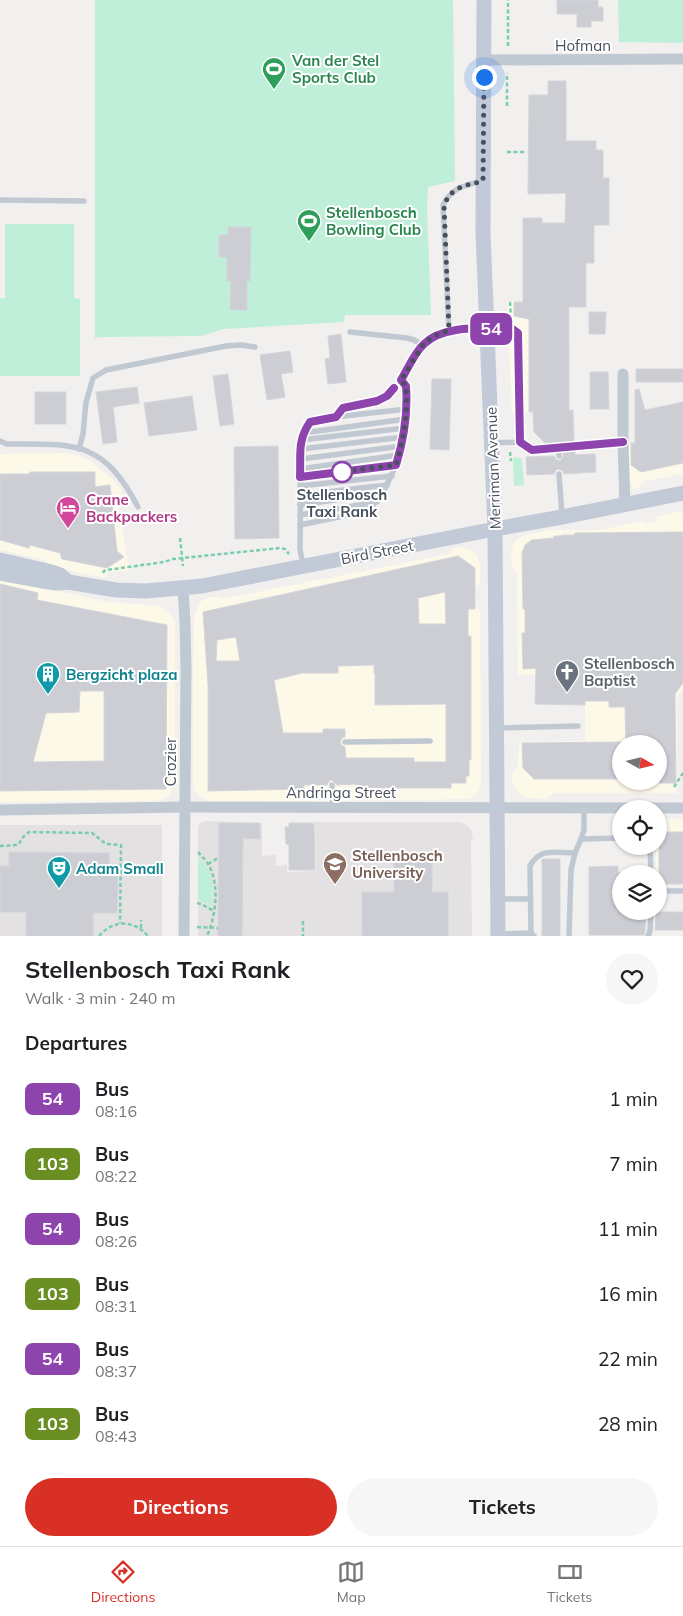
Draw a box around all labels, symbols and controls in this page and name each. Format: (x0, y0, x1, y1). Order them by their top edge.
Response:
street label: Hofman (555, 36, 611, 55)
place label: Van der Stel Sports Club (291, 51, 379, 87)
sports icon: Van der Stel Sports Club (261, 56, 287, 90)
your location (472, 65, 497, 90)
place label: Stellenbosch Bowling Club (326, 203, 421, 239)
sports icon: Stellenbosch Bowling Club (296, 208, 322, 242)
line badge: 54 (468, 313, 514, 345)
text: 54 (480, 317, 502, 340)
street label: Merriman Avenue (481, 406, 505, 530)
marker: Stellenbosch Taxi Rank (331, 461, 353, 483)
place label: Stellenbosch Taxi Rank (297, 485, 387, 521)
place label: Crane Backpackers (86, 490, 177, 526)
hotel icon: Crane Backpackers (55, 495, 81, 529)
street label: Bird Street (339, 536, 415, 568)
place label: Stellenbosch Baptist (584, 654, 675, 690)
church icon: Stellenbosch Baptist (554, 659, 580, 693)
building icon: Bergzicht plaza (35, 661, 61, 695)
place label: Bergzicht plaza (66, 665, 178, 684)
north arrow (612, 735, 668, 790)
map controls (612, 735, 667, 920)
street label: Crozier (161, 737, 180, 787)
street label: Andringa Street (286, 783, 396, 802)
button: locate (612, 800, 667, 855)
place label: Stellenbosch University (352, 846, 443, 882)
school or university icon: Stellenbosch University (322, 851, 348, 885)
theatre icon: Adam Small (46, 855, 72, 889)
place label: Adam Small (76, 859, 164, 878)
button: layers (612, 865, 667, 920)
button: heart (606, 953, 658, 1005)
text: Stellenbosch Taxi Rank (25, 954, 290, 984)
text: Walk · 3 min · 240 m (25, 988, 176, 1008)
text: Departures (25, 1031, 127, 1055)
text: Bus (95, 1077, 129, 1101)
text: 54 (42, 1087, 63, 1110)
text: 1 min (609, 1087, 658, 1111)
text: 08:16 (95, 1101, 137, 1121)
text: Bus (95, 1142, 129, 1166)
text: 103 (36, 1152, 69, 1175)
text: 7 min (609, 1152, 658, 1176)
text: 08:22 (95, 1166, 137, 1186)
text: Bus (95, 1207, 129, 1231)
text: 54 (42, 1217, 63, 1240)
text: 11 min (598, 1217, 658, 1241)
text: 08:26 (95, 1231, 137, 1251)
text: Bus (95, 1272, 129, 1296)
text: 103 (36, 1282, 69, 1305)
text: 16 min (598, 1282, 658, 1306)
text: 08:31 (95, 1296, 137, 1316)
text: Bus (95, 1337, 129, 1361)
text: 54 (42, 1347, 63, 1370)
text: 22 min (598, 1347, 658, 1371)
text: 08:37 (95, 1361, 137, 1381)
text: Bus (95, 1402, 129, 1426)
text: 103 (36, 1412, 69, 1435)
text: 28 min (598, 1412, 658, 1436)
text: 08:43 (95, 1426, 137, 1446)
button: Directions (25, 1478, 337, 1536)
button: Tickets (347, 1478, 658, 1536)
tab: Directions (91, 1558, 155, 1606)
tab: Map (337, 1558, 366, 1606)
tab: Tickets (547, 1558, 592, 1606)

